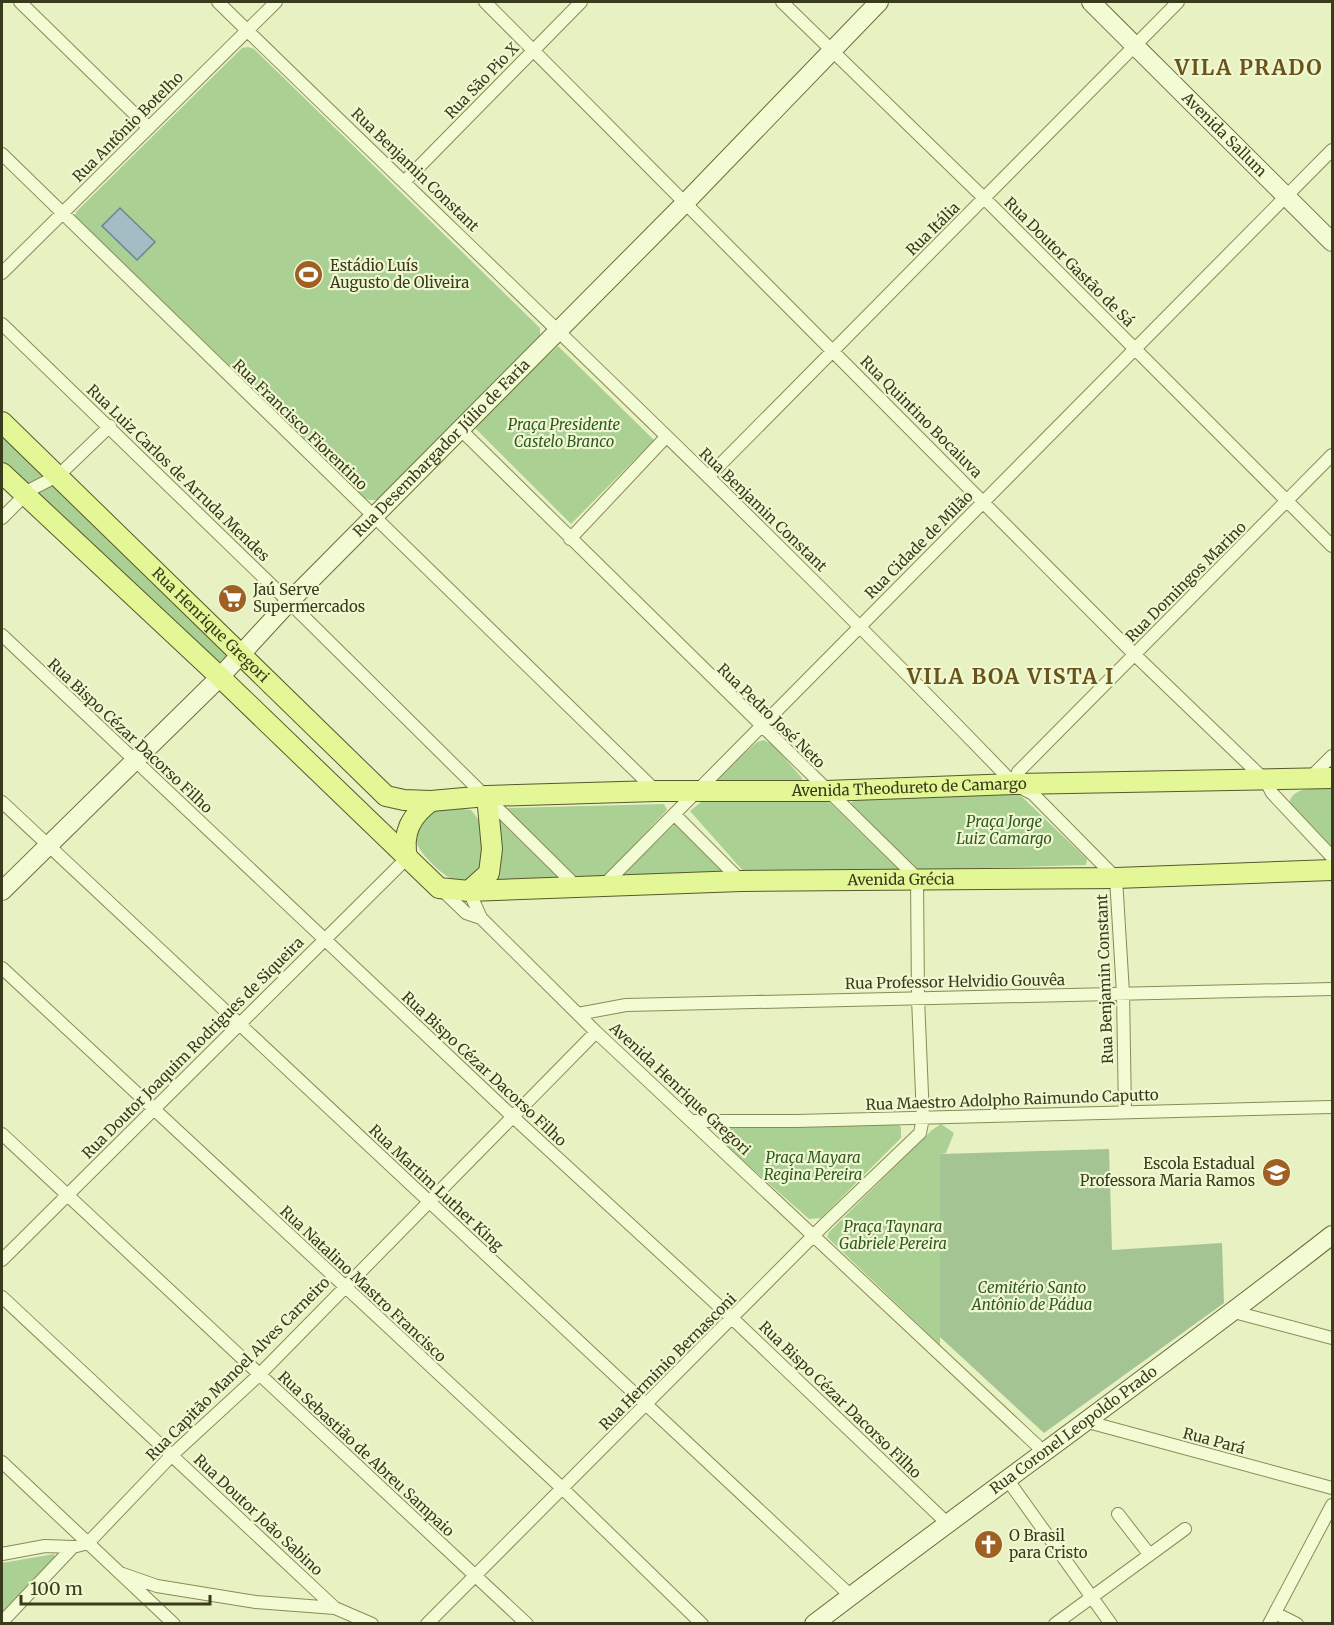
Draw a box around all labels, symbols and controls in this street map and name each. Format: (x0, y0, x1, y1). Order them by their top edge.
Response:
street label: Rua São Pio X (441, 39, 523, 123)
district label: VILA PRADO (1174, 54, 1323, 81)
street label: Rua Antônio Botelho (68, 67, 187, 186)
street label: Avenida Sallum (1177, 87, 1271, 181)
street label: Rua Benjamin Constant (348, 104, 483, 236)
street label: Rua Doutor Gastão de Sá (1000, 193, 1138, 331)
street label: Rua Itália (902, 198, 963, 259)
place label: Estádio Luís Augusto de Oliveira (329, 256, 469, 292)
sports icon: Estádio Luís Augusto de Oliveira (293, 259, 325, 291)
street label: Rua Quintino Bocaiuva (856, 352, 986, 482)
street label: Rua Francisco Fiorentino (229, 355, 372, 494)
street label: Rua Desembargador Júlio de Faria (349, 355, 533, 541)
street label: Rua Luiz Carlos de Arruda Mendes (83, 380, 274, 565)
park label: Praça Presidente Castelo Branco (508, 415, 621, 451)
street label: Rua Benjamin Constant (696, 444, 831, 576)
street label: Rua Cidade de Milão (861, 486, 977, 603)
street label: Rua Domingos Marino (1121, 517, 1250, 646)
street label: Rua Henrique Gregori (148, 563, 273, 686)
place label: Jaú Serve Supermercados (252, 580, 365, 616)
supermarket icon: Jaú Serve Supermercados (216, 583, 248, 615)
street label: Rua Bispo Cézar Dacorso Filho (44, 654, 217, 817)
street label: Rua Pedro José Neto (713, 659, 829, 772)
district label: VILA BOA VISTA I (906, 663, 1115, 690)
street label: Avenida Theodureto de Camargo (791, 774, 1027, 800)
park label: Praça Jorge Luiz Camargo (956, 812, 1052, 848)
street label: Avenida Grécia (846, 869, 955, 889)
street label: Rua Benjamin Constant (1092, 894, 1117, 1064)
street label: Rua Doutor Joaquim Rodrigues de Siqueira (78, 933, 307, 1162)
street label: Rua Professor Helvidio Gouvêa (845, 970, 1065, 993)
street label: Rua Bispo Cézar Dacorso Filho (398, 987, 571, 1150)
street label: Avenida Henrique Gregori (605, 1018, 755, 1159)
street label: Rua Maestro Adolpho Raimundo Caputto (865, 1085, 1159, 1114)
street label: Rua Martim Luther King (365, 1120, 507, 1255)
park label: Praça Mayara Regina Pereira (764, 1148, 862, 1184)
place label: Escola Estadual Professora Maria Ramos (1080, 1154, 1255, 1190)
school or university icon: Escola Estadual Professora Maria Ramos (1260, 1157, 1292, 1189)
street label: Rua Natalino Mastro Francisco (276, 1201, 451, 1366)
park label: Praça Taynara Gabriele Pereira (839, 1217, 947, 1253)
street label: Rua Capitão Manoel Alves Carneiro (142, 1273, 334, 1464)
park label: Cemitério Santo Antônio de Pádua (971, 1278, 1092, 1314)
street label: Rua Herminio Bernasconi (595, 1289, 740, 1434)
street label: Rua Bispo Cézar Dacorso Filho (755, 1317, 926, 1482)
street label: Rua Coronel Leopoldo Prado (986, 1361, 1161, 1498)
street label: Rua Sebastião de Abreu Sampaio (274, 1367, 459, 1541)
street label: Rua Pará (1181, 1423, 1247, 1458)
street label: Rua Doutor João Sabino (190, 1450, 327, 1580)
place label: O Brasil para Cristo (1009, 1526, 1088, 1562)
church icon: O Brasil para Cristo (972, 1529, 1004, 1561)
scale bar (21, 1568, 210, 1606)
text: 100 m (30, 1577, 83, 1600)

